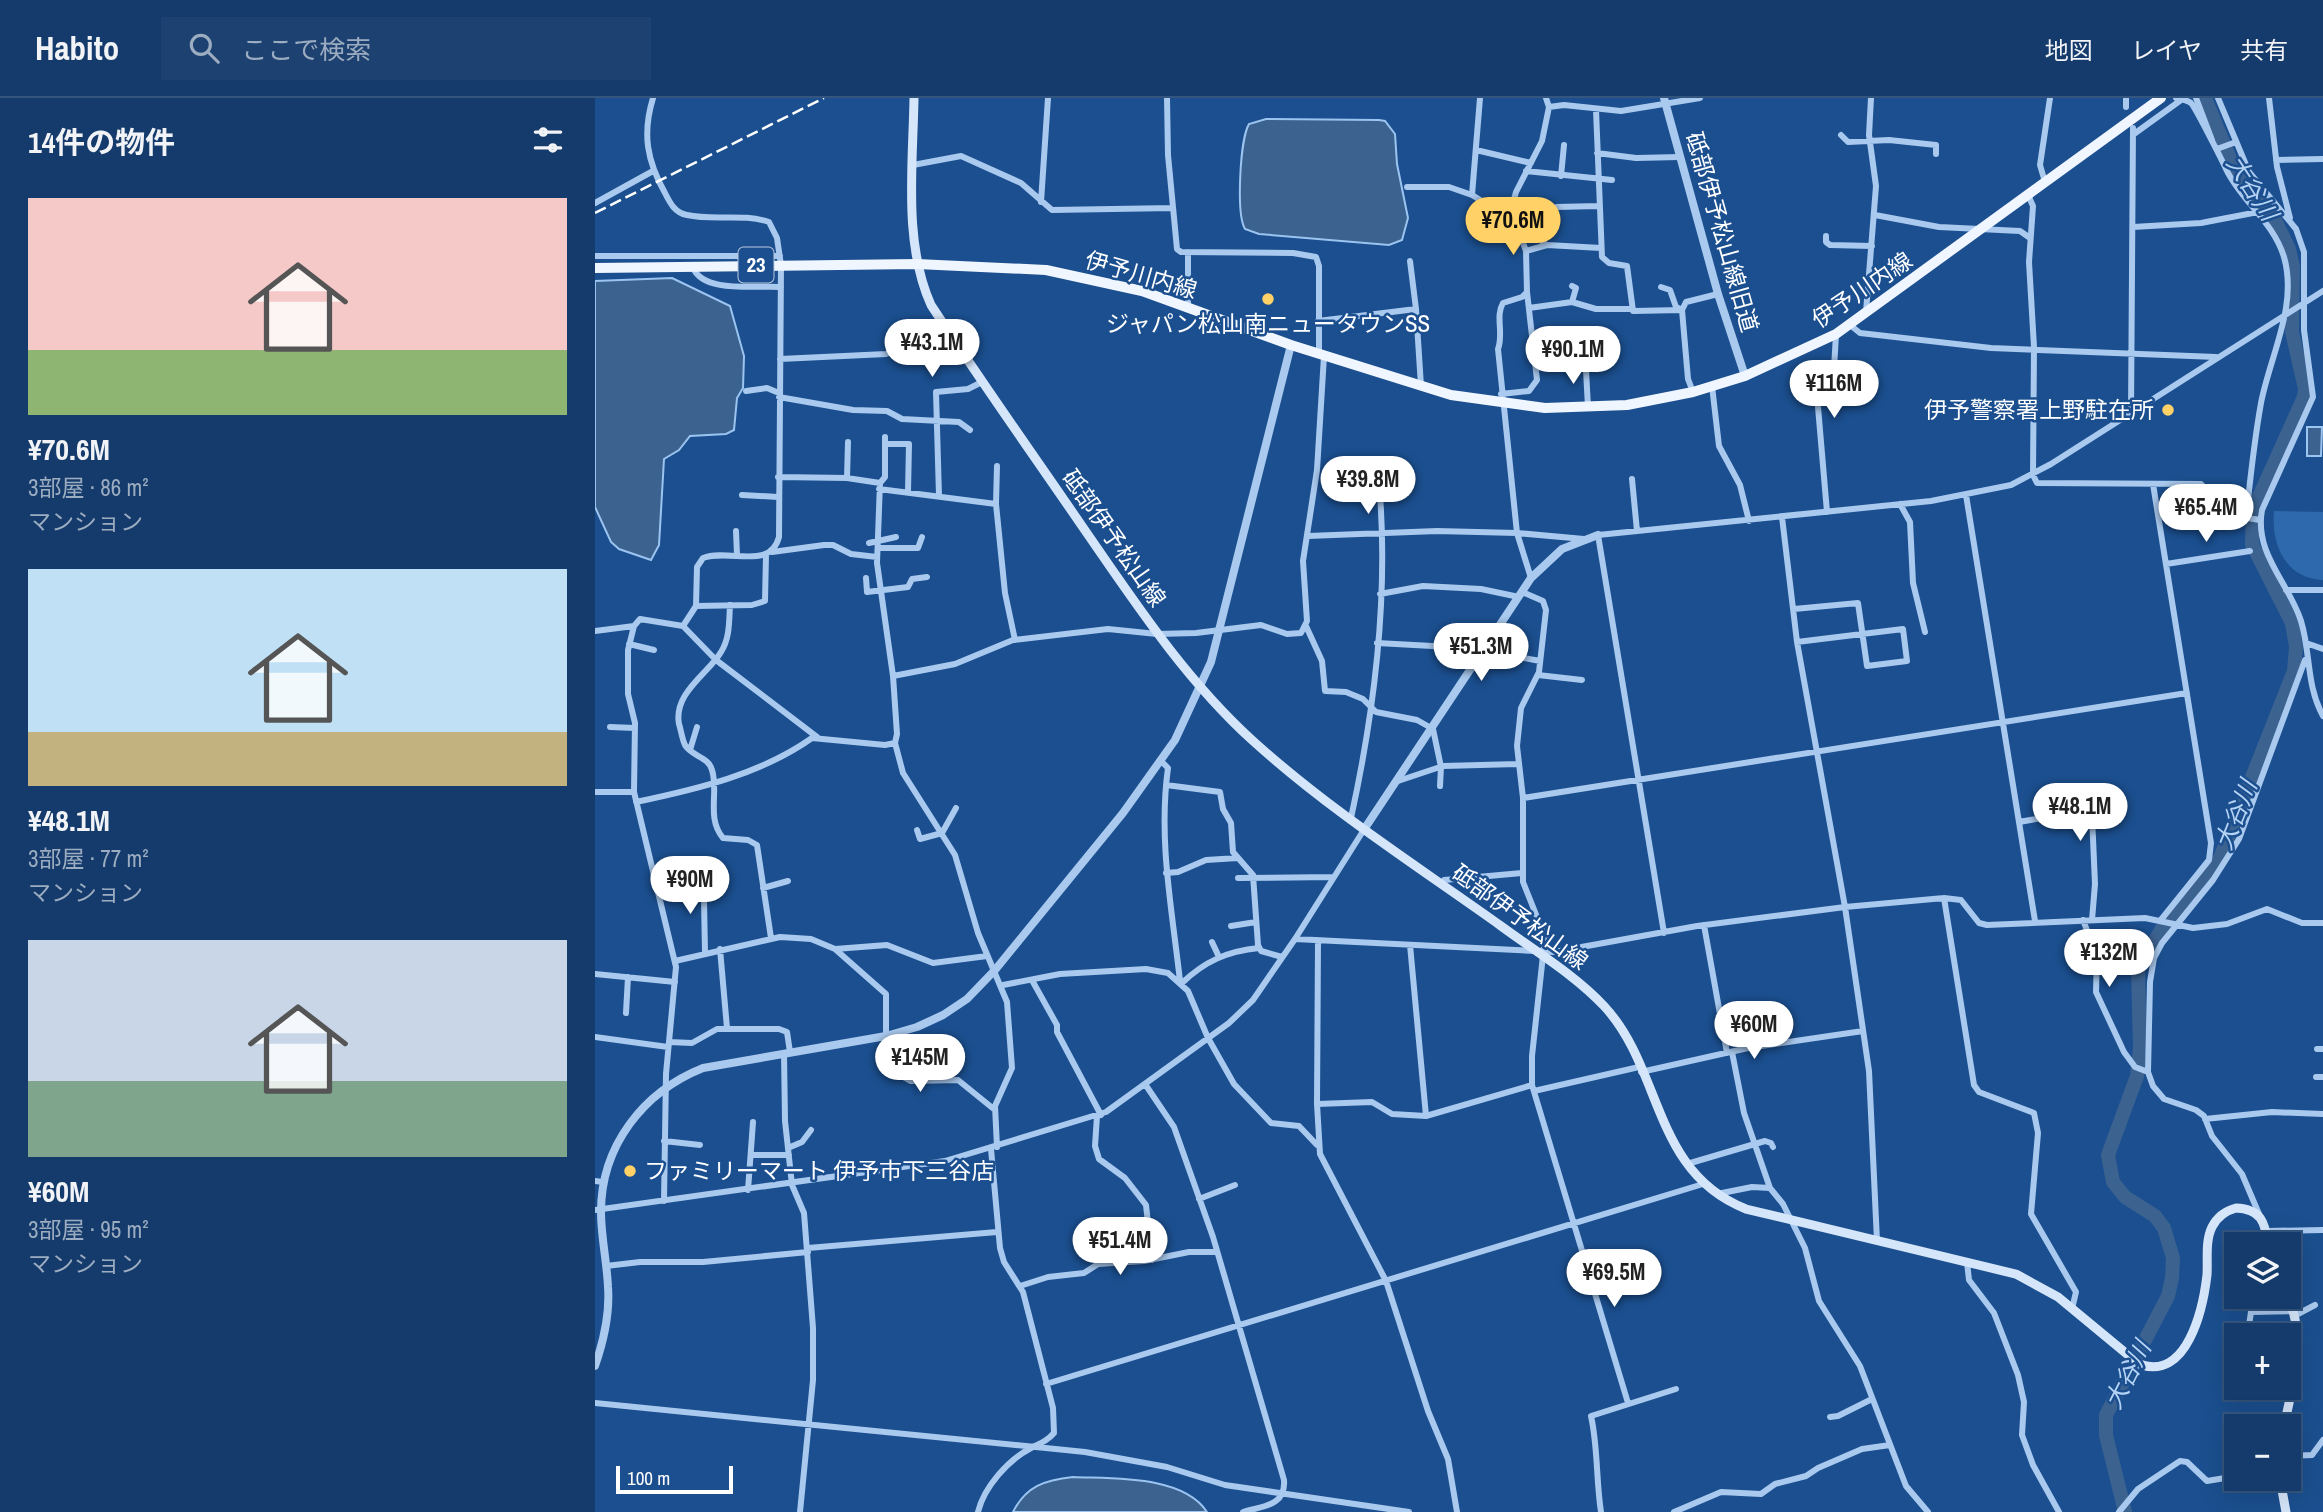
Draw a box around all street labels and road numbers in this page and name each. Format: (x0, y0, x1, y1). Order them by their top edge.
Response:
street label: 砥部伊予松山線旧道 (1679, 128, 1766, 336)
street label: 伊予川内線 (1082, 244, 1201, 305)
street label: 伊予川内線 (1805, 245, 1918, 335)
road number: 23 (739, 248, 773, 282)
street label: 砥部伊予松山線 (1056, 463, 1173, 613)
street label: 砥部伊予松山線 (1446, 857, 1595, 976)

